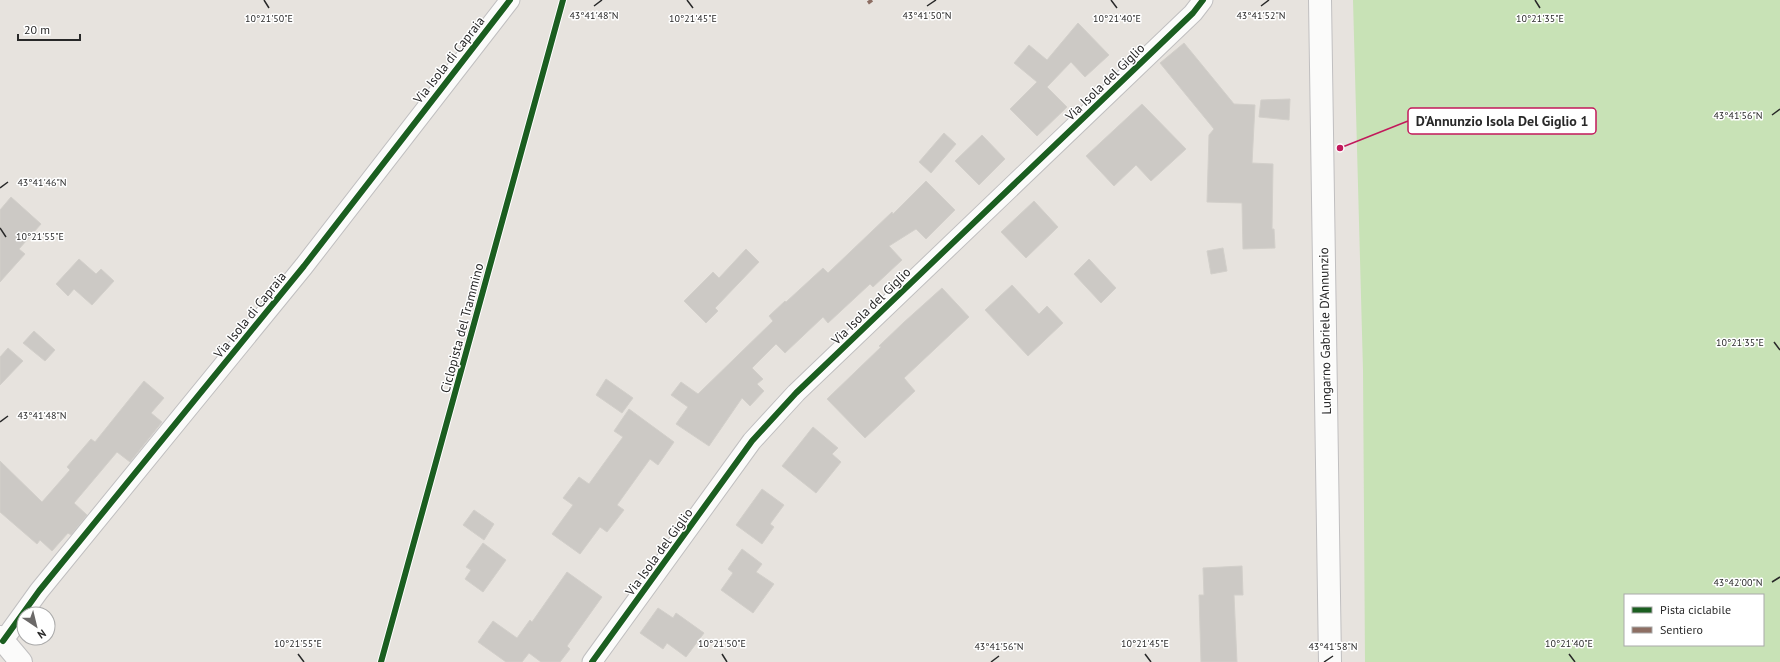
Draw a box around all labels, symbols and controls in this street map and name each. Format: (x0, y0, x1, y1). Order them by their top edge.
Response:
text: 43°41'48"N (569, 9, 619, 22)
text: 43°41'50"N (902, 9, 952, 22)
text: 43°41'52"N (1236, 9, 1286, 22)
text: 10°21'50"E (245, 12, 293, 25)
text: 10°21'45"E (669, 12, 717, 25)
text: 10°21'40"E (1093, 12, 1141, 25)
text: 10°21'35"E (1516, 12, 1564, 25)
street label: Via Isola di Capraia (409, 13, 488, 108)
scale bar (18, 16, 80, 42)
text: 20 m (24, 22, 50, 37)
street label: Via Isola del Giglio (1061, 40, 1148, 125)
callout: D'Annunzio Isola Del Giglio 1 (1408, 108, 1596, 134)
text: 43°41'56"N (1713, 109, 1763, 122)
text: D'Annunzio Isola Del Giglio 1 (1416, 112, 1588, 130)
text: 43°41'46"N (17, 176, 67, 189)
text: 10°21'55"E (16, 230, 64, 243)
street label: Lungarno Gabriele D'Annunzio (1315, 247, 1335, 415)
street label: Ciclopista del Trammino (436, 261, 488, 395)
street label: Via Isola del Giglio (827, 264, 914, 349)
street label: Via Isola di Capraia (209, 268, 290, 362)
text: 10°21'35"E (1716, 336, 1764, 349)
text: 43°41'48"N (17, 409, 67, 422)
street label: Via Isola del Giglio (621, 505, 697, 600)
text: 43°42'00"N (1713, 576, 1763, 589)
legend (1624, 594, 1764, 646)
text: Pista ciclabile (1660, 602, 1731, 617)
north arrow (16, 606, 56, 646)
text: Sentiero (1660, 622, 1703, 637)
text: N (35, 626, 49, 642)
text: 10°21'55"E (274, 637, 322, 650)
text: 10°21'50"E (698, 637, 746, 650)
text: 10°21'45"E (1121, 637, 1169, 650)
text: 10°21'40"E (1545, 637, 1593, 650)
text: 43°41'56"N (974, 640, 1024, 653)
text: 43°41'58"N (1308, 640, 1358, 653)

